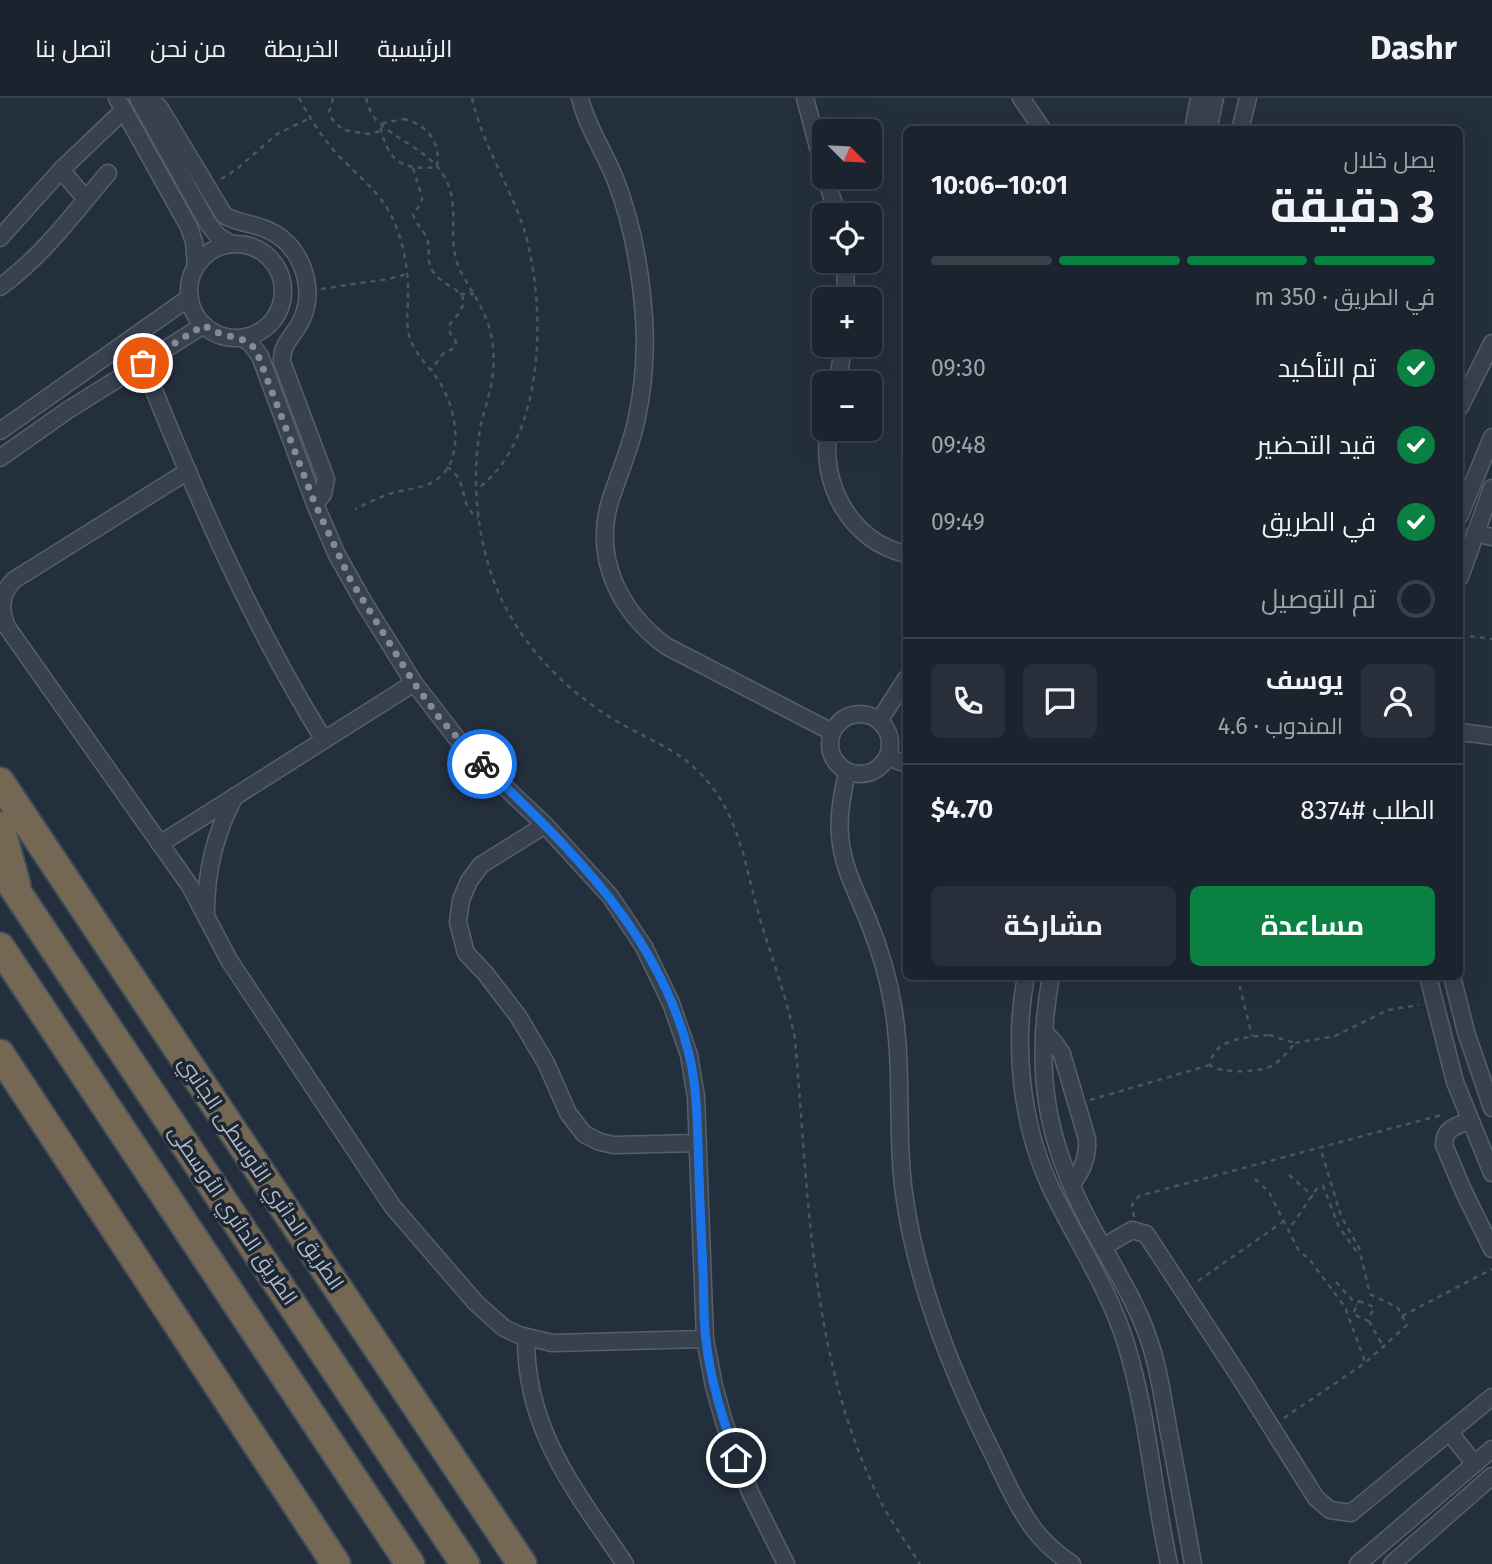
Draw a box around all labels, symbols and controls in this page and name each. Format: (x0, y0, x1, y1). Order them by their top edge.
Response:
text: Dashr (1370, 28, 1457, 68)
text: اتصل بنا (35, 35, 112, 63)
text: من نحن (150, 35, 226, 63)
text: الخريطة (264, 35, 339, 63)
text: الرئيسية (377, 35, 452, 63)
north arrow (812, 119, 882, 189)
map controls (812, 119, 882, 441)
text: يصل خلال (1344, 146, 1435, 174)
text: 10:01–10:06 (931, 170, 1068, 201)
text: 3 دقيقة (1270, 179, 1435, 234)
button: locate (812, 203, 882, 273)
text: في الطريق · 350 m (1255, 283, 1435, 311)
button: + (812, 287, 882, 357)
pin (113, 333, 173, 393)
icon: bag (124, 344, 162, 382)
icon: check (1397, 349, 1435, 387)
text: تم التأكيد (1278, 353, 1376, 384)
text: 09:30 (931, 354, 986, 382)
button: − (812, 371, 882, 441)
icon: check (1397, 426, 1435, 464)
text: قيد التحضير (1257, 430, 1376, 461)
text: 09:48 (931, 431, 986, 459)
icon: check (1397, 503, 1435, 541)
text: في الطريق (1262, 507, 1376, 538)
text: 09:49 (931, 508, 985, 536)
text: تم التوصيل (1261, 584, 1376, 615)
button: phone (931, 664, 1005, 738)
button: chat (1023, 664, 1097, 738)
button: person (1361, 664, 1435, 738)
text: يوسف (1266, 665, 1343, 696)
text: المندوب · 4.6 (1218, 712, 1343, 740)
courier (447, 729, 517, 799)
icon: bike (463, 745, 501, 783)
text: $4.70 (931, 794, 993, 825)
text: الطلب #8374 (1300, 795, 1435, 826)
button: مشاركة (931, 886, 1176, 966)
button: مساعدة (1190, 886, 1435, 966)
street label: الطريق الدائري الأوسطى الجانبي (173, 1051, 349, 1295)
street label: الطريق الدائري الأوسطى (163, 1120, 303, 1310)
pin (706, 1428, 766, 1488)
icon: home (717, 1439, 755, 1477)

